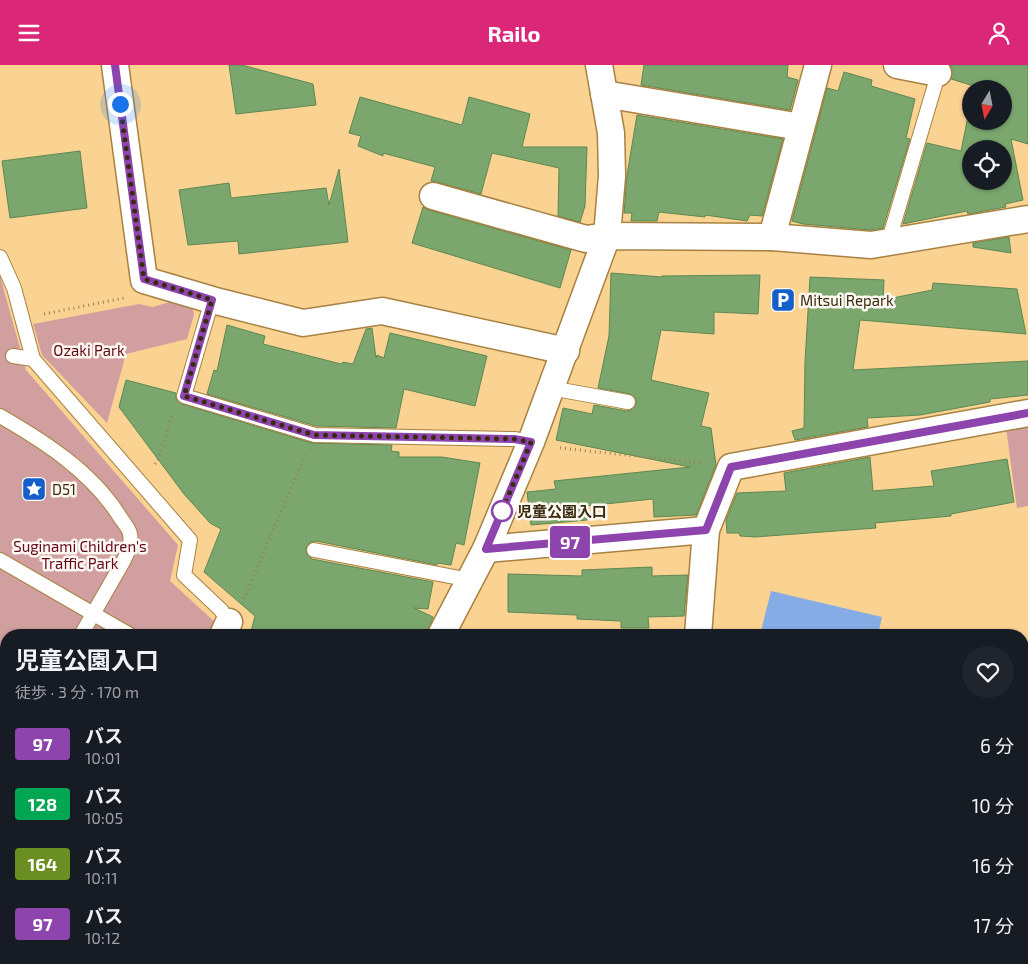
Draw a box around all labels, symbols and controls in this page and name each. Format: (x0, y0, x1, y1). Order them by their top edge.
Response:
icon: menu (15, 19, 43, 47)
icon: person (985, 19, 1013, 47)
text: Railo (487, 20, 541, 46)
north arrow (962, 80, 1012, 130)
map controls (962, 80, 1012, 190)
your location (108, 92, 133, 117)
button: locate (962, 140, 1012, 190)
parking icon: Mitsui Repark (770, 287, 796, 313)
place label: Mitsui Repark (800, 291, 894, 309)
park label: Ozaki Park (53, 341, 125, 359)
place icon: D51 (21, 476, 47, 502)
place label: D51 (52, 480, 76, 498)
marker: 児童公園入口 (491, 500, 513, 522)
place label: 児童公園入口 (517, 502, 607, 520)
line badge: 97 (548, 526, 592, 558)
text: 97 (560, 531, 580, 553)
park label: Suginami Children's Traffic Park (13, 537, 147, 572)
text: 児童公園入口 (15, 645, 159, 674)
button: heart (962, 646, 1014, 698)
text: 徒歩 · 3 分 · 170 m (15, 682, 139, 701)
text: バス (85, 724, 123, 747)
text: 97 (32, 733, 53, 755)
text: 6 分 (980, 734, 1014, 757)
text: 10:01 (85, 748, 121, 767)
text: バス (85, 784, 123, 807)
text: 128 (28, 793, 57, 815)
text: 10 分 (972, 794, 1014, 817)
text: 10:05 (85, 808, 123, 827)
text: バス (85, 844, 123, 867)
text: 164 (28, 853, 57, 875)
text: 16 分 (972, 854, 1014, 877)
text: 10:11 (85, 868, 118, 887)
text: バス (85, 904, 123, 927)
text: 97 (32, 913, 53, 935)
text: 17 分 (973, 914, 1014, 937)
text: 10:12 (85, 928, 120, 947)

